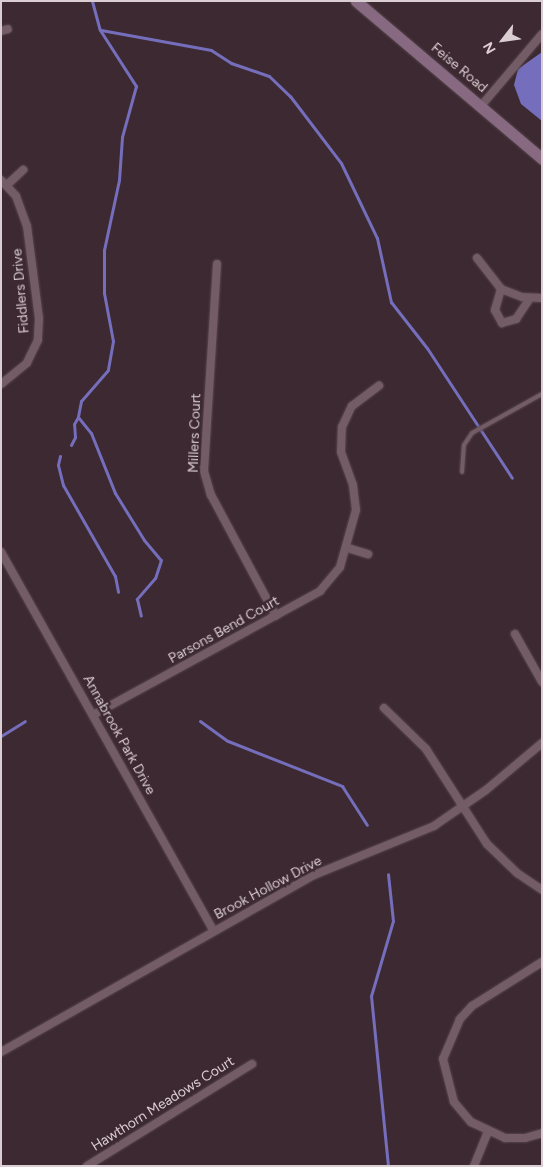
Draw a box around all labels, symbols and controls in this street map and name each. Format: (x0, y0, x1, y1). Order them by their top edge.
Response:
north arrow (478, 15, 528, 65)
text: N (480, 39, 500, 57)
street label: Feise Road (427, 40, 491, 96)
street label: Fiddlers Drive (9, 248, 33, 334)
street label: Millers Court (185, 393, 205, 473)
street label: Parsons Bend Court (166, 593, 282, 667)
street label: Annabrook Park Drive (79, 672, 159, 798)
street label: Brook Hollow Drive (211, 853, 325, 923)
street label: Hawthorn Meadows Court (88, 1053, 238, 1155)

